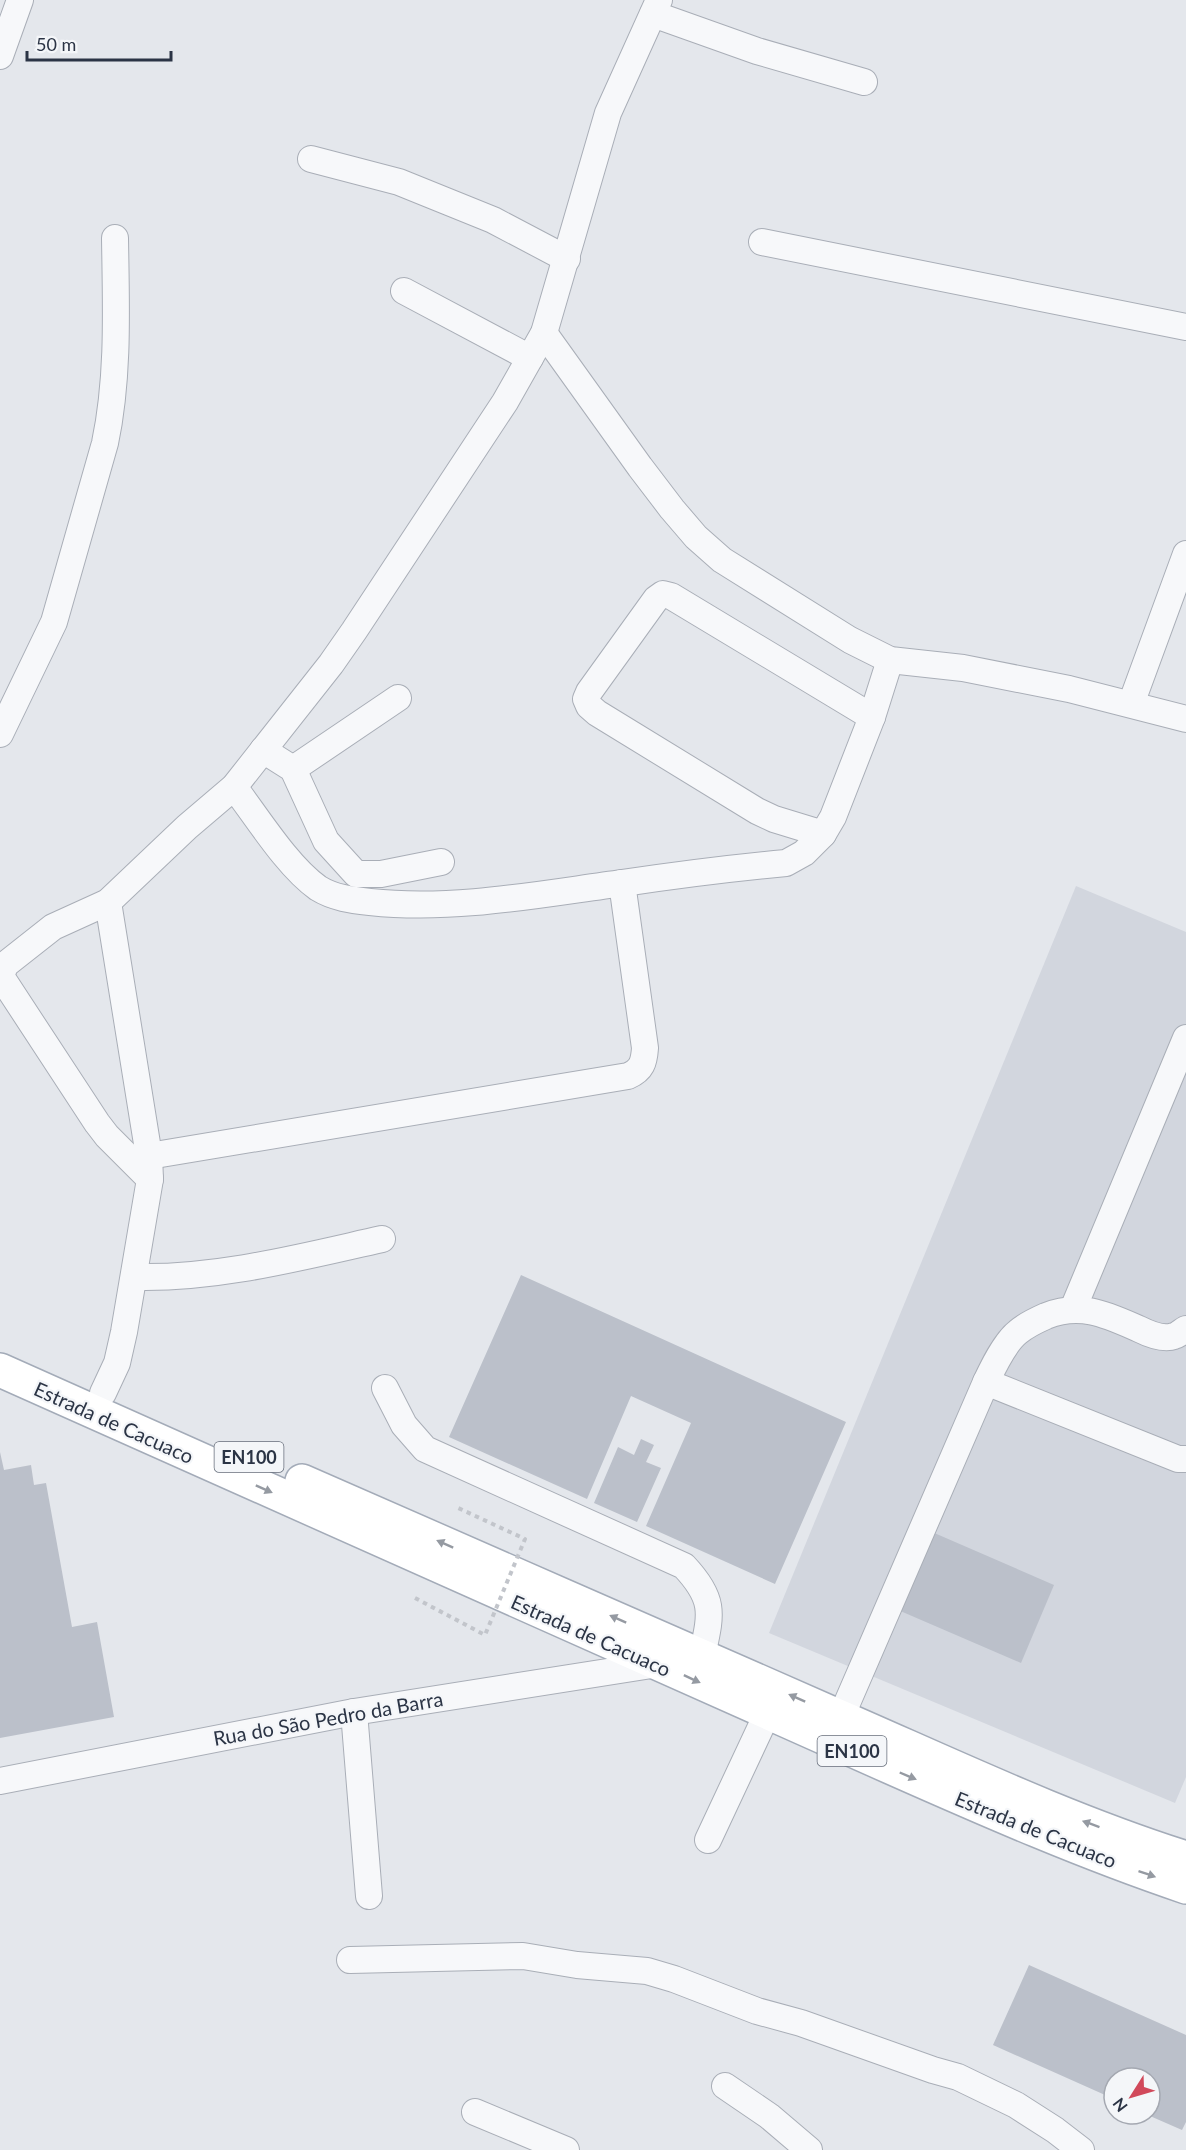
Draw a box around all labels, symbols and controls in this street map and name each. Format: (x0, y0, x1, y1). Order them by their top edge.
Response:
scale bar (27, 24, 171, 62)
text: 50 m (36, 33, 76, 55)
street label: Estrada de Cacuaco (31, 1376, 197, 1468)
road number: EN100 (214, 1442, 284, 1472)
one-way arrow (256, 1484, 273, 1493)
one-way arrow (436, 1538, 454, 1548)
street label: Estrada de Cacuaco (508, 1589, 674, 1681)
one-way arrow (609, 1614, 627, 1624)
one-way arrow (683, 1675, 700, 1684)
street label: Rua do São Pedro da Barra (211, 1686, 445, 1750)
one-way arrow (788, 1693, 805, 1702)
road number: EN100 (818, 1736, 886, 1766)
one-way arrow (900, 1771, 917, 1780)
street label: Estrada de Cacuaco (952, 1786, 1120, 1872)
one-way arrow (1082, 1819, 1100, 1829)
one-way arrow (1138, 1869, 1156, 1879)
north arrow (1102, 2066, 1162, 2126)
text: N (1108, 2095, 1131, 2116)

